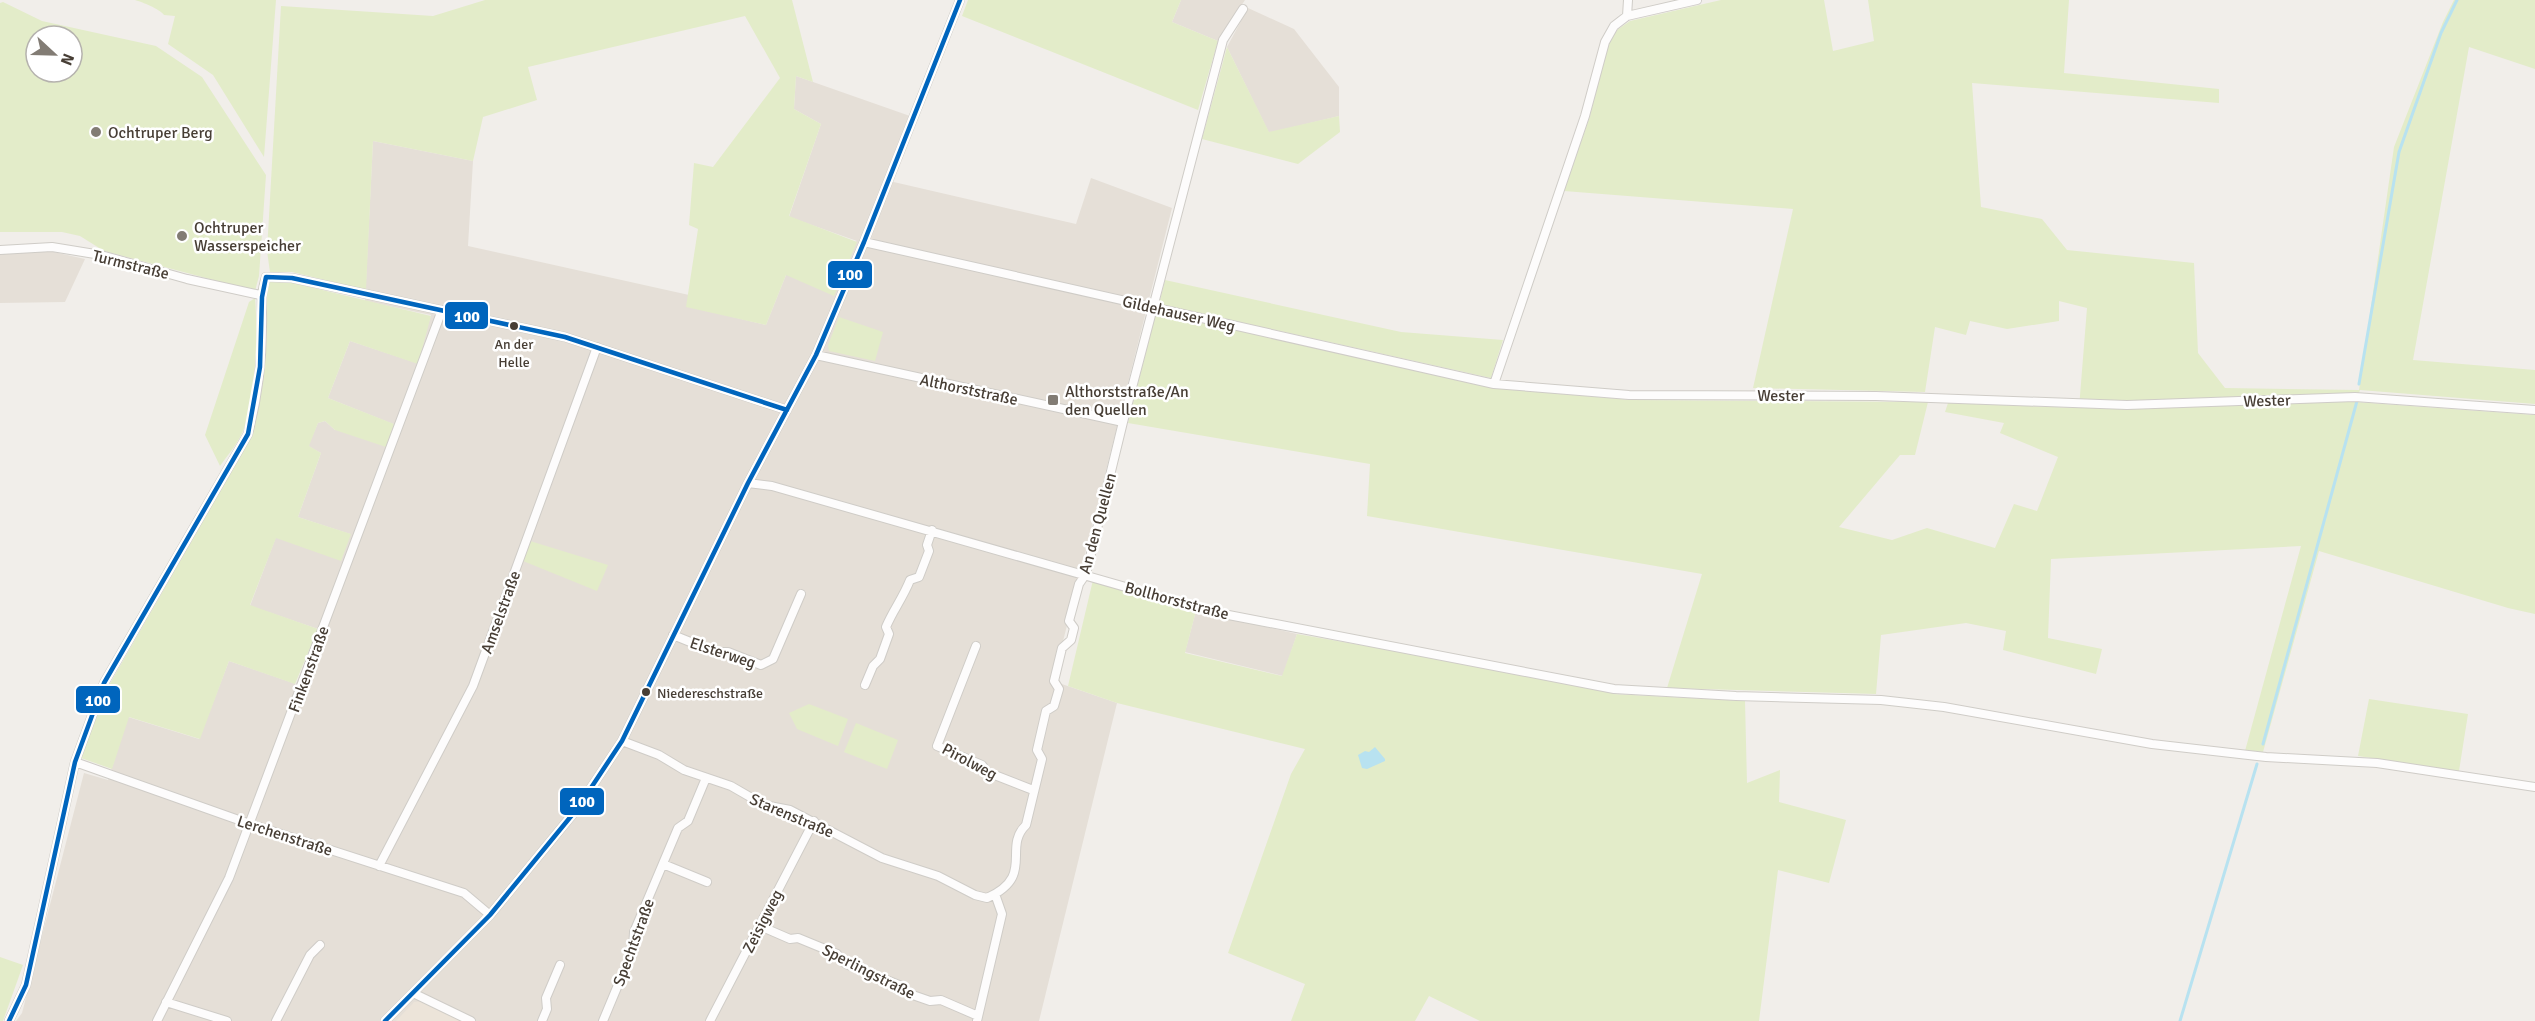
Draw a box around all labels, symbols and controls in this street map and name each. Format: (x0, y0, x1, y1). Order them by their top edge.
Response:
north arrow (24, 24, 84, 84)
text: N (56, 50, 78, 68)
place label: Ochtruper Berg (108, 123, 213, 143)
marker: Ochtruper Berg (89, 125, 103, 139)
place label: Ochtruper Wasserspeicher (194, 218, 301, 256)
marker: Ochtruper Wasserspeicher (175, 229, 189, 243)
street label: Turmstraße (90, 246, 171, 284)
line badge: 100 (827, 260, 873, 289)
text: 100 (837, 265, 863, 285)
street label: Gildehauser Weg (1120, 291, 1237, 337)
line badge: 100 (444, 301, 489, 330)
text: 100 (454, 307, 480, 327)
marker: An der Helle (508, 320, 520, 332)
place label: An der Helle (495, 336, 534, 371)
street label: Althorststraße (918, 370, 1020, 410)
place label: Althorststraße/An den Quellen (1065, 382, 1189, 420)
street label: Wester (1757, 386, 1805, 406)
street label: Wester (2243, 390, 2291, 412)
marker: Althorststraße/An den Quellen (1046, 393, 1060, 407)
street label: An den Quellen (1075, 471, 1121, 576)
street label: Amselstraße (477, 568, 525, 657)
street label: Bollhorststraße (1122, 577, 1231, 625)
street label: Finkenstraße (284, 623, 334, 715)
street label: Elsterweg (687, 633, 758, 673)
line badge: 100 (75, 685, 121, 714)
place label: Niedereschstraße (657, 685, 763, 702)
marker: Niedereschstraße (640, 686, 652, 698)
text: 100 (85, 691, 111, 711)
street label: Pirolweg (938, 739, 1001, 785)
line badge: 100 (559, 787, 605, 816)
street label: Starenstraße (747, 789, 837, 843)
text: 100 (569, 792, 595, 812)
street label: Lerchenstraße (235, 811, 335, 861)
street label: Zeisigweg (738, 886, 787, 957)
street label: Spechtstraße (609, 896, 659, 989)
street label: Sperlingstraße (819, 940, 918, 1004)

